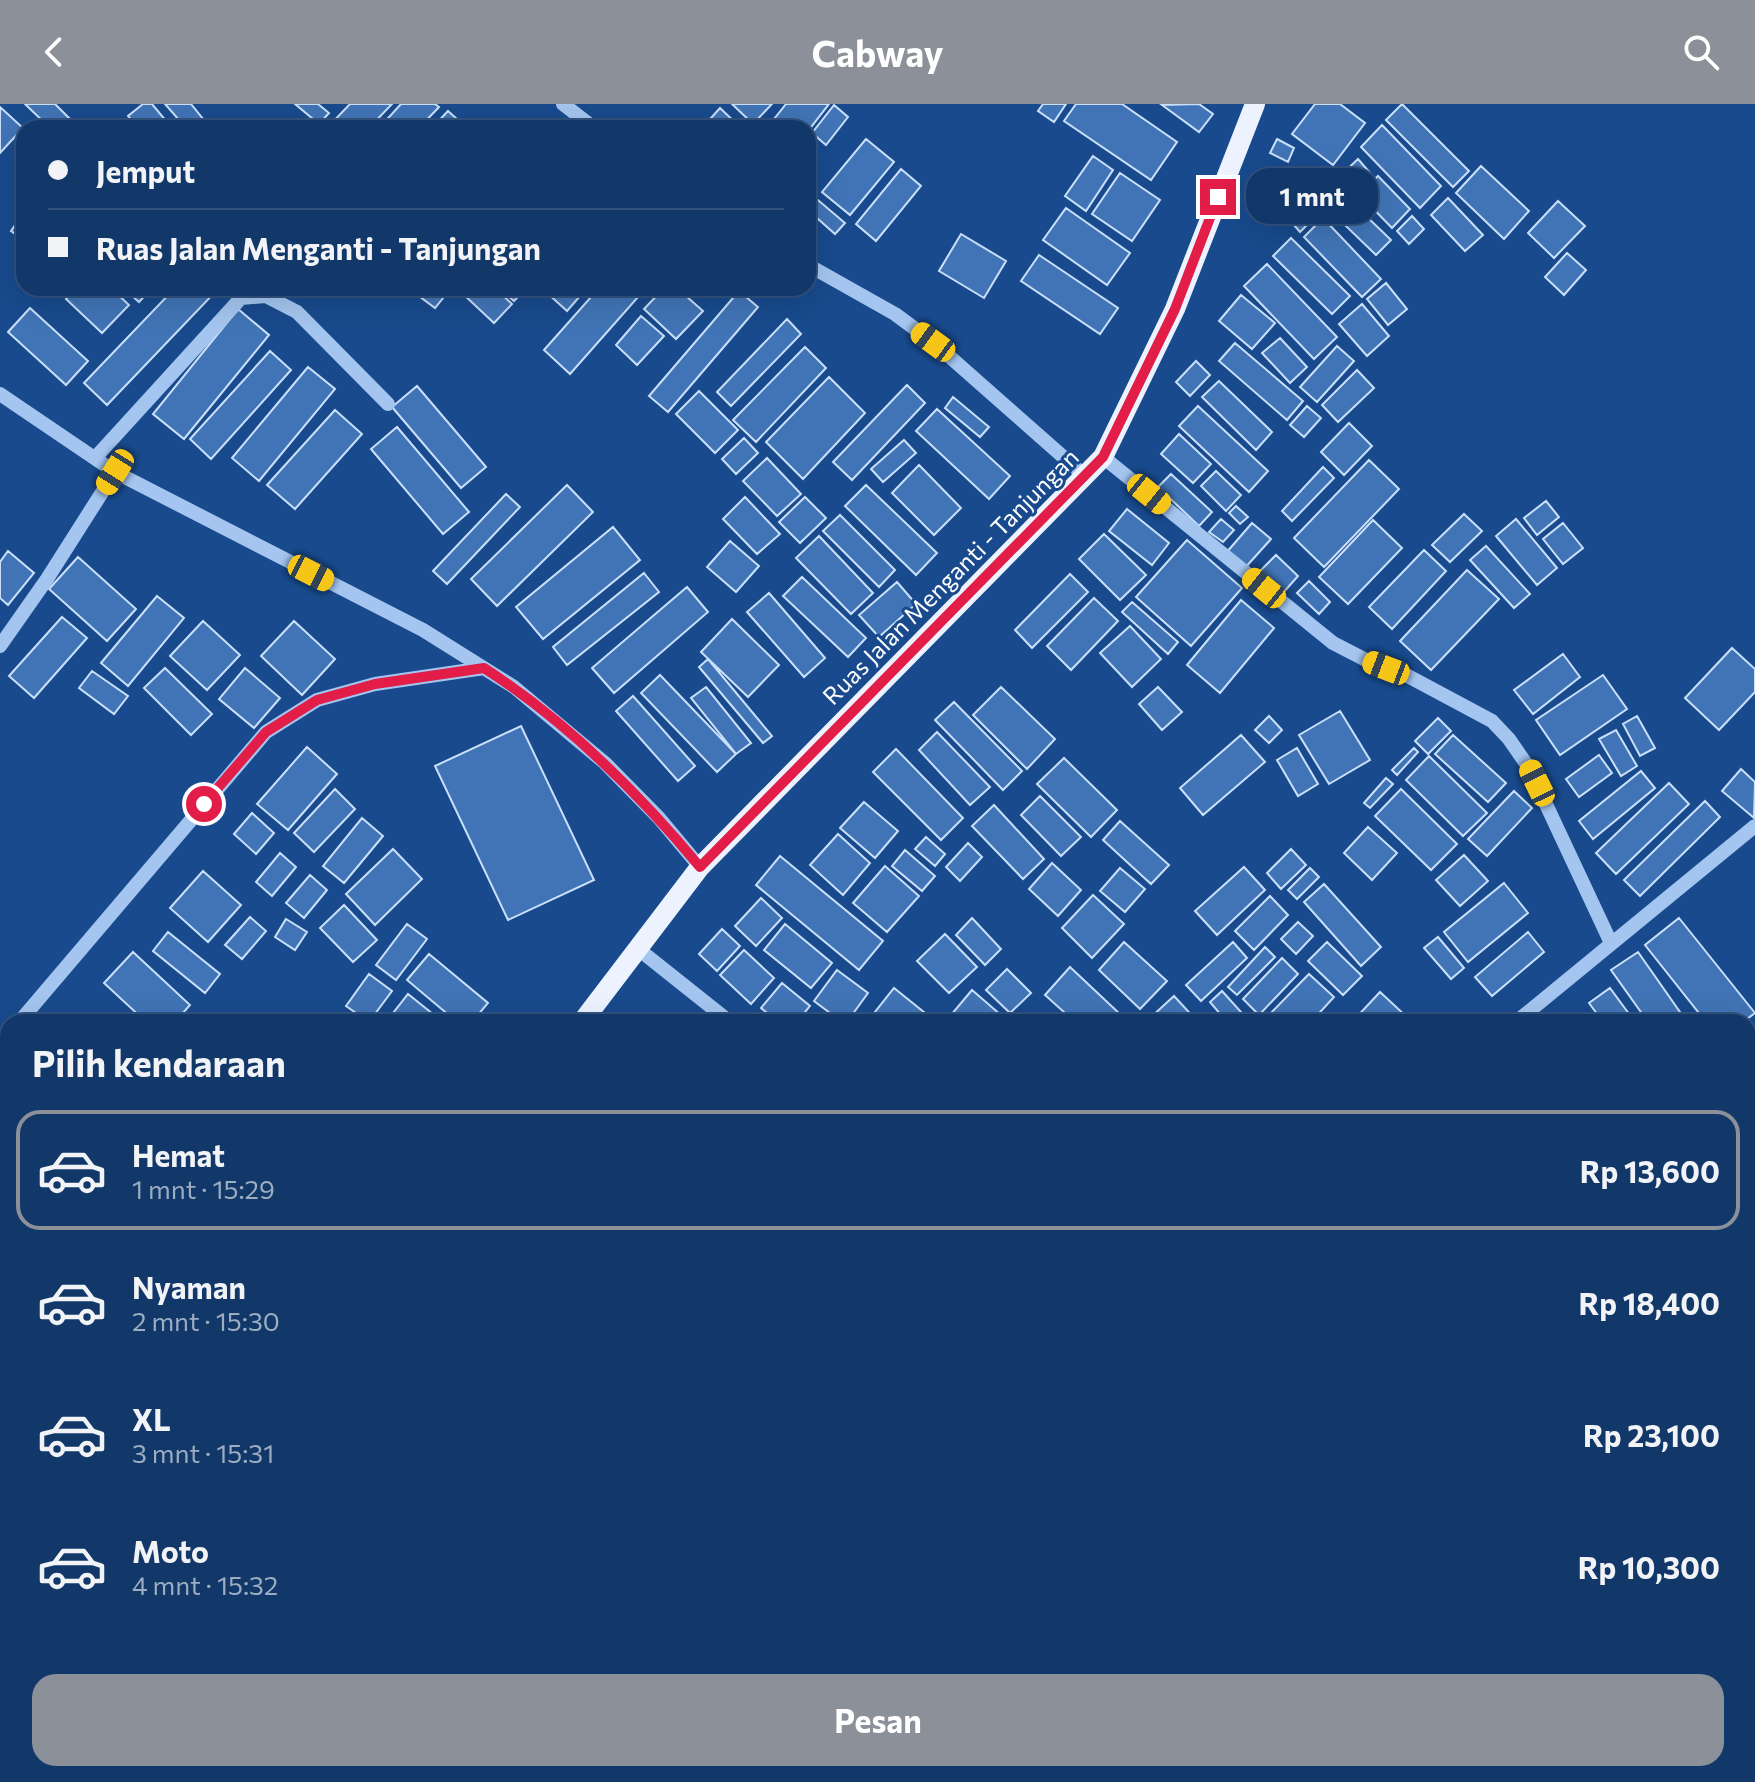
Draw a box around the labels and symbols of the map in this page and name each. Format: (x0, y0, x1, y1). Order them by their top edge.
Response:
callout: 1 mnt (1246, 169, 1378, 225)
route end (1200, 179, 1236, 215)
car (907, 318, 959, 366)
street label: Ruas Jalan Menganti - Tanjungan (816, 442, 1084, 710)
car (92, 445, 138, 499)
car (1123, 470, 1175, 518)
car (284, 551, 338, 595)
car (1238, 564, 1290, 612)
car (1359, 648, 1413, 688)
car (1516, 756, 1558, 810)
route start (186, 786, 222, 822)

